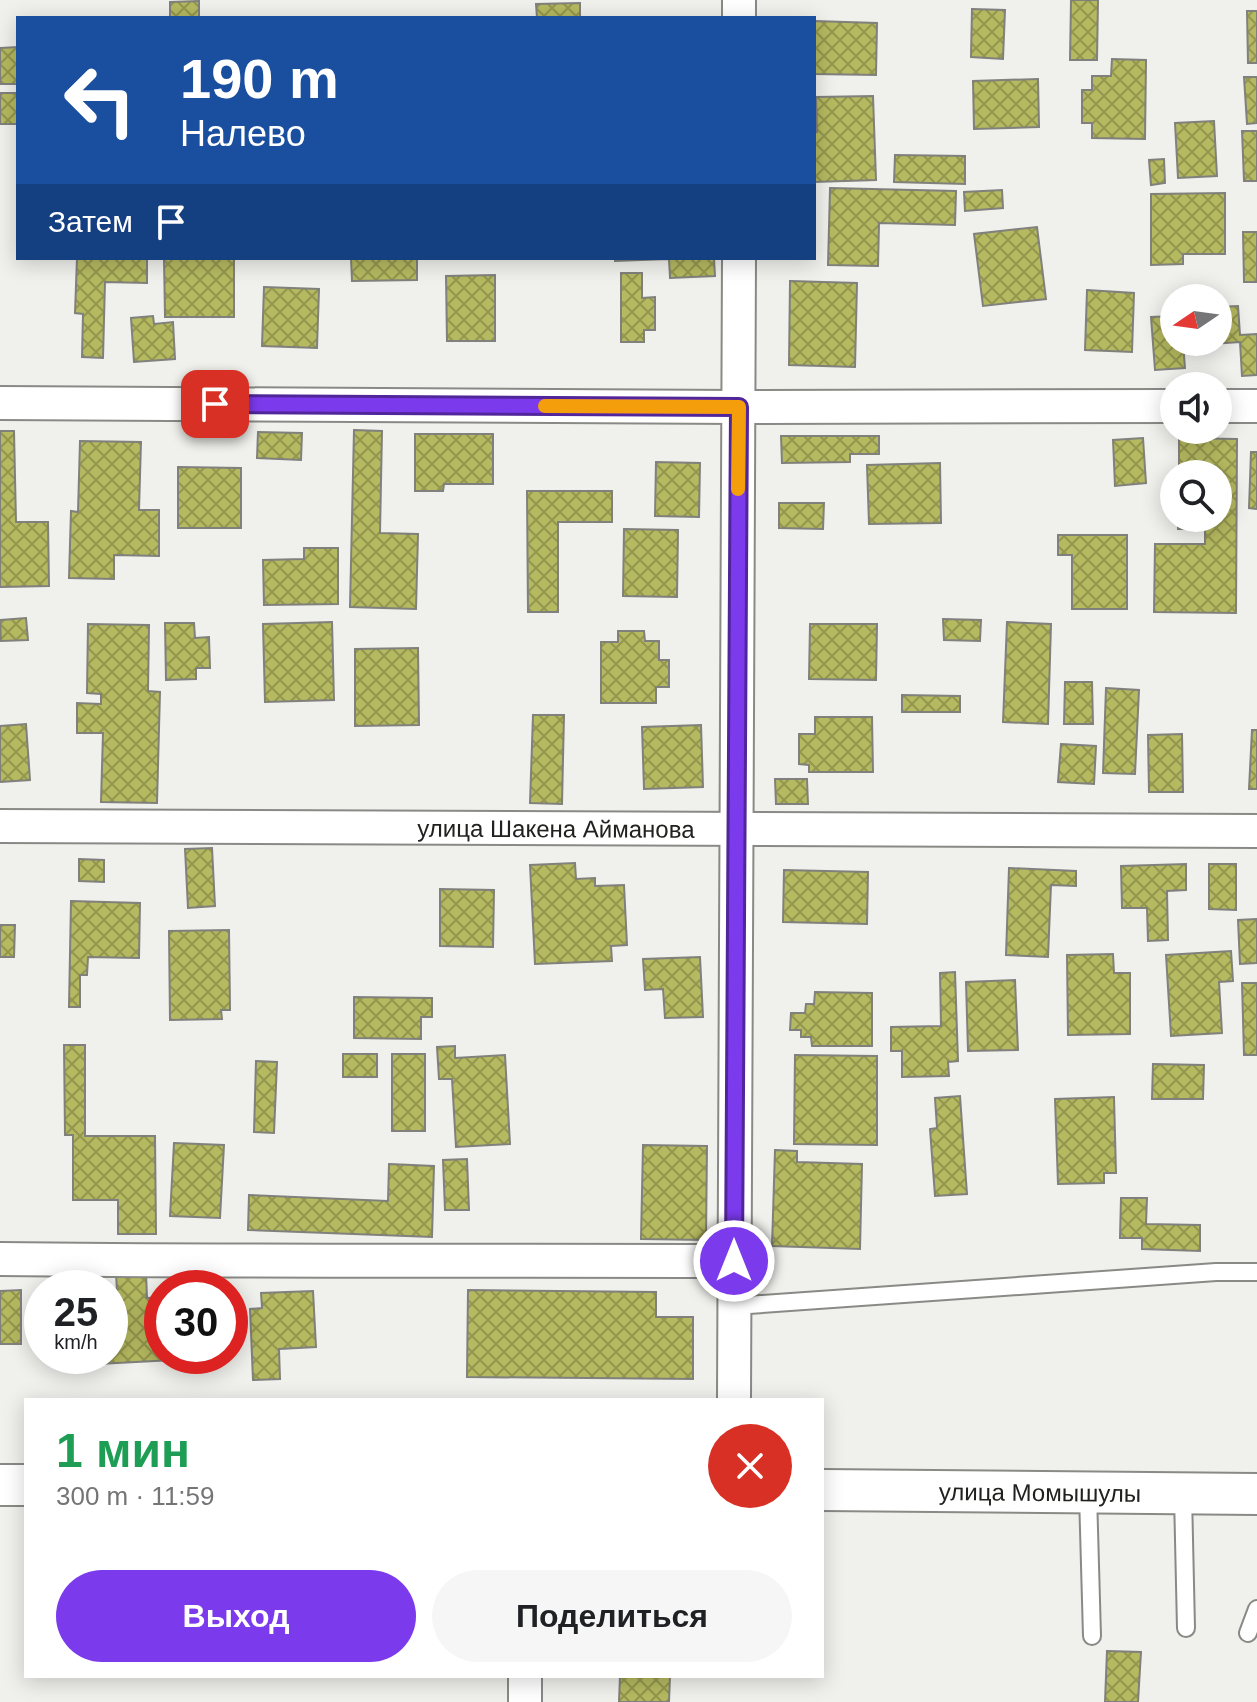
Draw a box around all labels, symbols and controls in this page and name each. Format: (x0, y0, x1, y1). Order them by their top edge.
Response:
text: 190 m (180, 47, 339, 110)
icon: left (48, 48, 152, 152)
text: Налево (180, 113, 306, 154)
icon: arrive (149, 200, 193, 244)
text: Затем (48, 205, 133, 238)
north arrow (1160, 284, 1232, 356)
map controls (1160, 284, 1232, 532)
pin (181, 370, 249, 438)
button: sound (1160, 372, 1232, 444)
icon: arrive (193, 382, 237, 426)
button: search (1160, 460, 1232, 532)
street label: улица Шакена Айманова (417, 814, 695, 842)
position arrow (692, 1219, 776, 1303)
speed limit sign: 30 (144, 1270, 248, 1374)
text: 25 (54, 1290, 98, 1334)
text: km/h (54, 1331, 98, 1353)
text: 1 мин (56, 1424, 190, 1477)
button: close (708, 1424, 792, 1508)
street label: улица Момышулы (939, 1478, 1141, 1506)
text: 300 m · 11:59 (56, 1481, 215, 1511)
button: Выход (56, 1570, 416, 1662)
button: Поделиться (432, 1570, 792, 1662)

